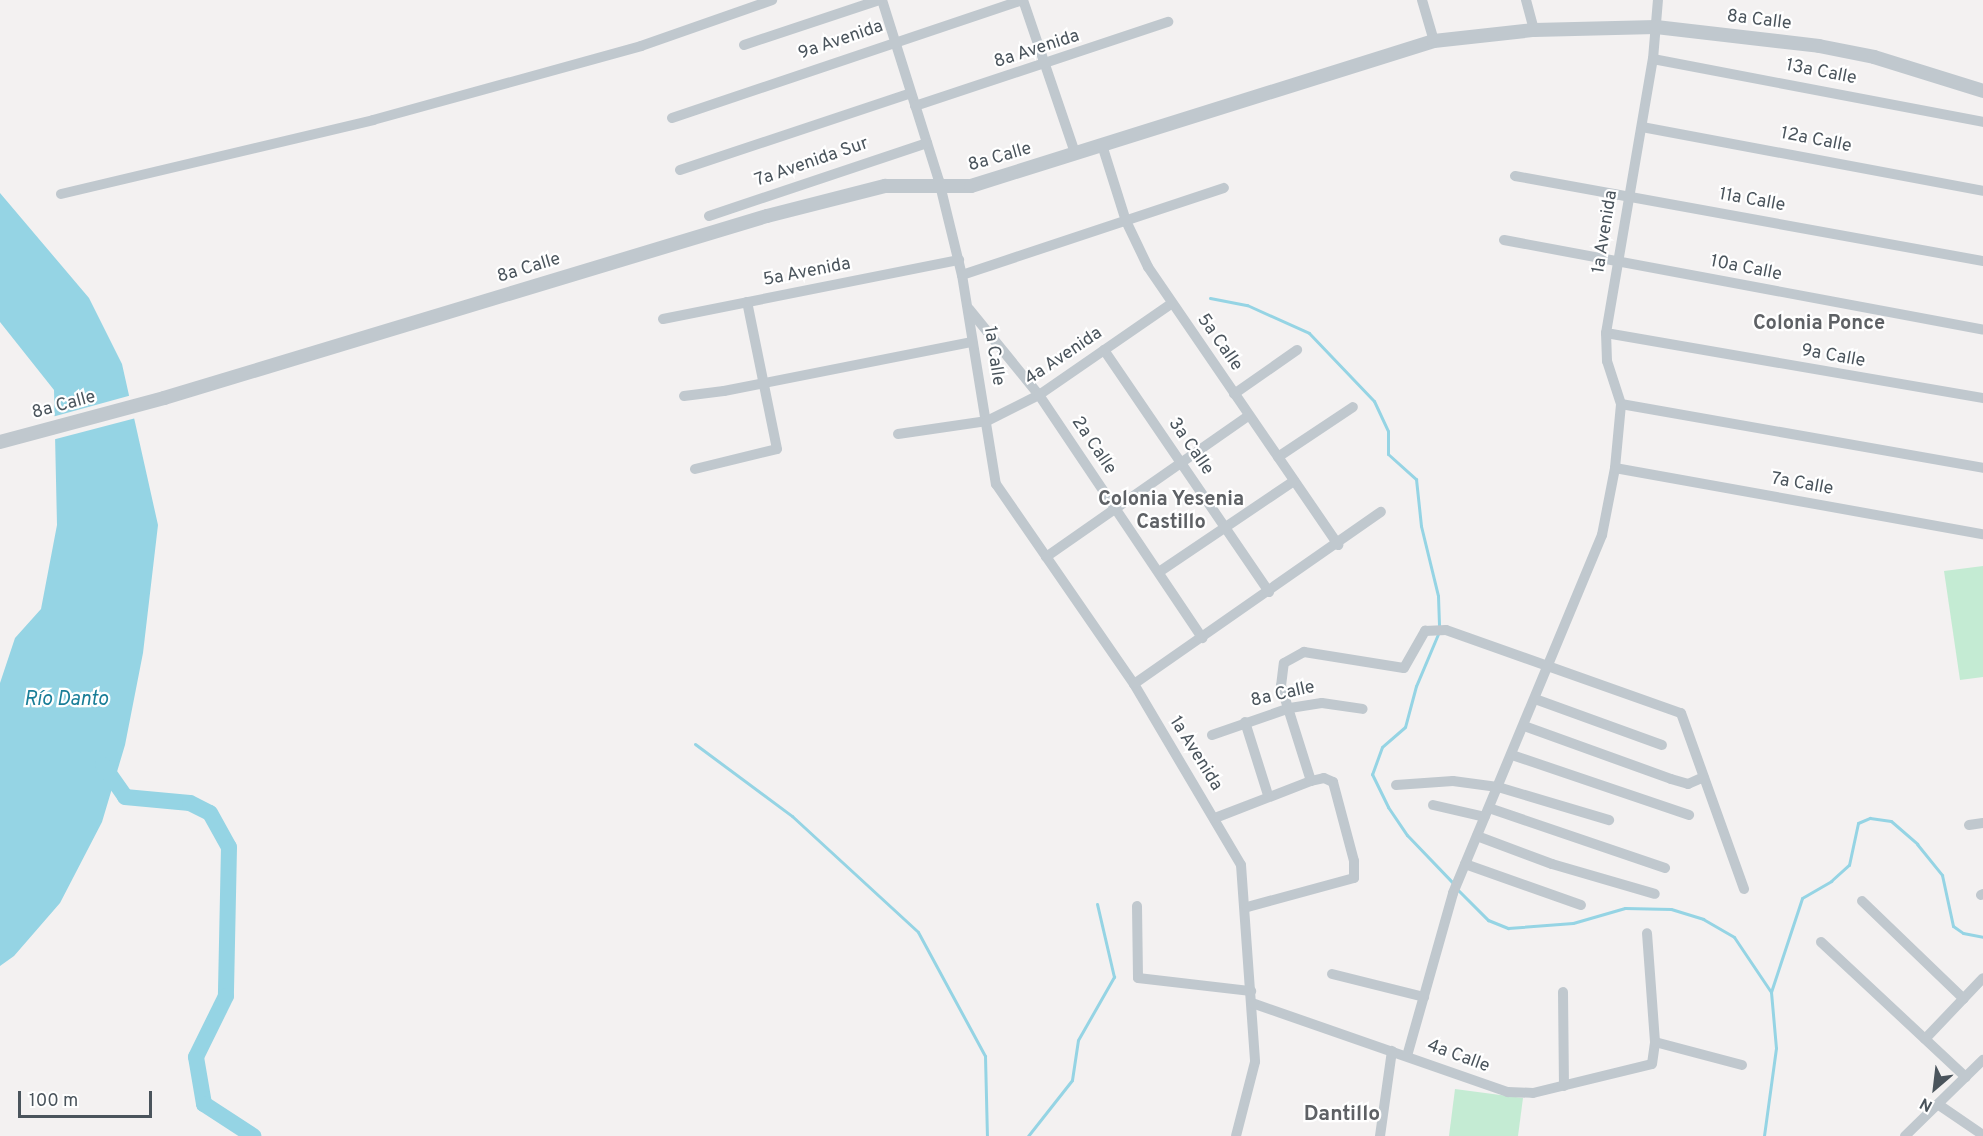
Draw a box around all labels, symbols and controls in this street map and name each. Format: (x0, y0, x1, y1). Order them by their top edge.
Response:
street label: 8a Calle (1725, 6, 1793, 36)
street label: 9a Avenida (795, 16, 887, 66)
street label: 8a Avenida (991, 26, 1083, 74)
street label: 13a Calle (1784, 56, 1858, 90)
street label: 12a Calle (1779, 124, 1853, 158)
street label: 7a Avenida Sur (752, 133, 872, 193)
street label: 8a Calle (966, 139, 1034, 177)
street label: 11a Calle (1717, 185, 1787, 217)
street label: 1a Avenida (1589, 189, 1623, 275)
street label: 8a Calle (495, 249, 563, 289)
street label: 10a Calle (1709, 252, 1783, 286)
street label: 5a Avenida (761, 254, 853, 292)
street label: 5a Calle (1191, 310, 1247, 376)
district label: Colonia Ponce (1753, 312, 1885, 336)
street label: 4a Avenida (1021, 323, 1107, 391)
street label: 1a Calle (978, 325, 1008, 387)
street label: 9a Calle (1799, 341, 1867, 373)
street label: 8a Calle (30, 387, 98, 425)
street label: 2a Calle (1066, 413, 1120, 479)
street label: 3a Calle (1163, 414, 1217, 480)
street label: 7a Calle (1769, 469, 1835, 501)
district label: Colonia Yesenia Castillo (1098, 488, 1244, 535)
street label: 8a Calle (1249, 677, 1317, 713)
water label: Río Danto (24, 688, 108, 712)
street label: 1a Avenida (1163, 712, 1227, 796)
street label: 4a Calle (1424, 1036, 1492, 1078)
north arrow (1905, 1058, 1965, 1118)
scale bar (21, 1079, 154, 1117)
text: 100 m (29, 1090, 78, 1113)
text: N (1917, 1092, 1936, 1115)
district label: Dantillo (1304, 1102, 1380, 1128)

